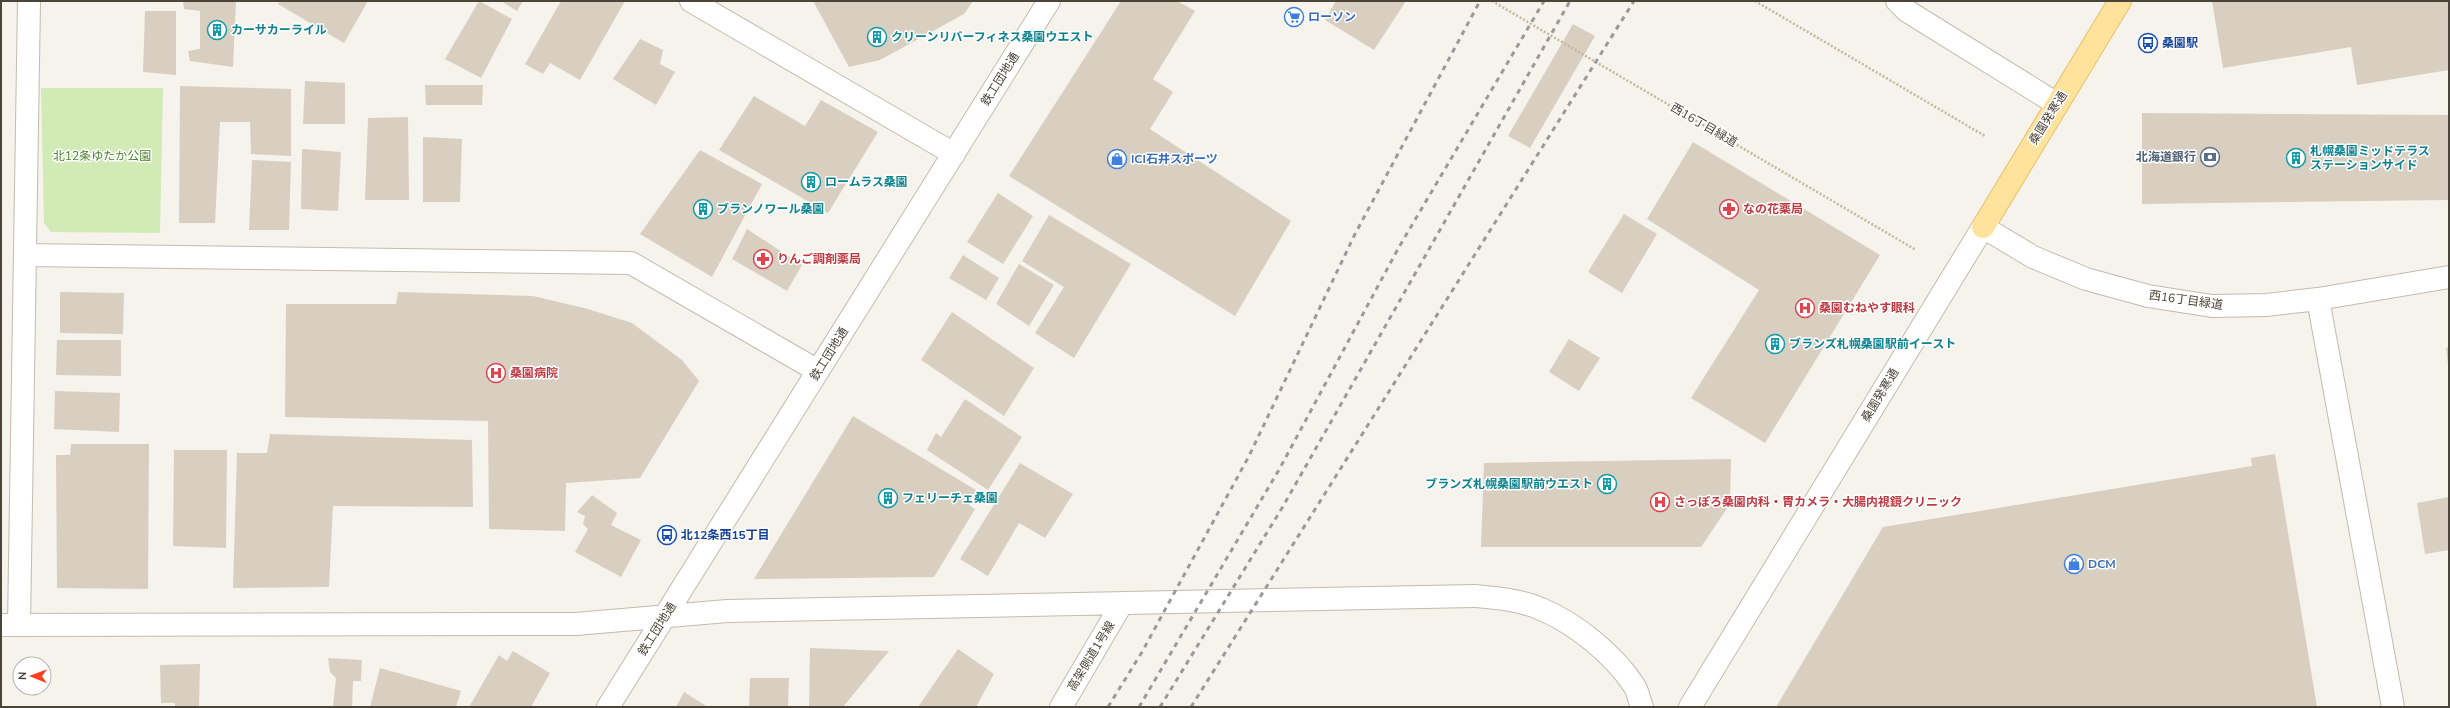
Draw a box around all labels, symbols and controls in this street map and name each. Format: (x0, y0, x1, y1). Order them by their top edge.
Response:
supermarket icon: ローソン (1283, 6, 1305, 28)
place label: ローソン (1308, 9, 1356, 25)
building icon: カーサカーライル (206, 19, 228, 41)
place label: カーサカーライル (231, 22, 327, 38)
building icon: クリーンリバーフィネス桑園ウエスト (866, 26, 888, 48)
place label: クリーンリバーフィネス桑園ウエスト (891, 29, 1093, 45)
bus stop icon: 桑園駅 (2137, 32, 2159, 54)
place label: 桑園駅 (2162, 35, 2198, 51)
street label: 鉄工団地通 (977, 49, 1023, 109)
street label: 桑園発寒通 (2025, 88, 2071, 148)
street label: 西16丁目緑道 (1668, 99, 1740, 151)
place label: 札幌桑園ミッドテラス ステーションサイド (2310, 143, 2430, 173)
bank icon: 北海道銀行 (2199, 146, 2221, 168)
building icon: 札幌桑園ミッドテラス ステーションサイド (2285, 147, 2307, 169)
park label: 北12条ゆたか公園 (53, 148, 151, 164)
shop icon: ICI石井スポーツ (1106, 148, 1128, 170)
place label: 北海道銀行 (2136, 149, 2196, 165)
place label: ICI石井スポーツ (1131, 151, 1218, 167)
building icon: ロームラス桑園 (800, 171, 822, 193)
place label: ロームラス桑園 (825, 174, 908, 190)
building icon: ブランノワール桑園 (692, 198, 714, 220)
pharmacy icon: なの花薬局 (1718, 198, 1740, 220)
place label: ブランノワール桑園 (717, 201, 824, 217)
place label: なの花薬局 (1743, 201, 1803, 217)
pharmacy icon: りんご調剤薬局 (752, 248, 774, 270)
place label: りんご調剤薬局 (777, 251, 861, 267)
street label: 西16丁目緑道 (2148, 287, 2224, 313)
hospital icon: 桑園むねやす眼科 (1794, 297, 1816, 319)
place label: 桑園むねやす眼科 (1819, 300, 1915, 316)
street label: 鉄工団地通 (806, 324, 852, 384)
building icon: ブランズ札幌桑園駅前イースト (1764, 333, 1786, 355)
place label: ブランズ札幌桑園駅前イースト (1789, 336, 1956, 352)
hospital icon: 桑園病院 (485, 362, 507, 384)
place label: 桑園病院 (510, 365, 558, 381)
street label: 桑園発寒通 (1858, 365, 1902, 425)
building icon: ブランズ札幌桑園駅前ウエスト (1596, 473, 1618, 495)
place label: ブランズ札幌桑園駅前ウエスト (1425, 476, 1593, 492)
building icon: フェリーチェ桑園 (877, 487, 899, 509)
place label: フェリーチェ桑園 (902, 490, 998, 506)
hospital icon: さっぽろ桑園内科・胃カメラ・大腸内視鏡クリニック (1649, 491, 1671, 513)
place label: さっぽろ桑園内科・胃カメラ・大腸内視鏡クリニック (1674, 494, 1962, 510)
bus stop icon: 北12条西15丁目 (656, 524, 678, 546)
place label: 北12条西15丁目 (681, 527, 770, 543)
shop icon: DCM (2063, 553, 2085, 575)
place label: DCM (2088, 556, 2116, 572)
street label: 鉄工団地通 (634, 599, 680, 659)
street label: 高架側道1号線 (1064, 618, 1118, 694)
north arrow (12, 656, 52, 696)
text: N (15, 672, 30, 680)

